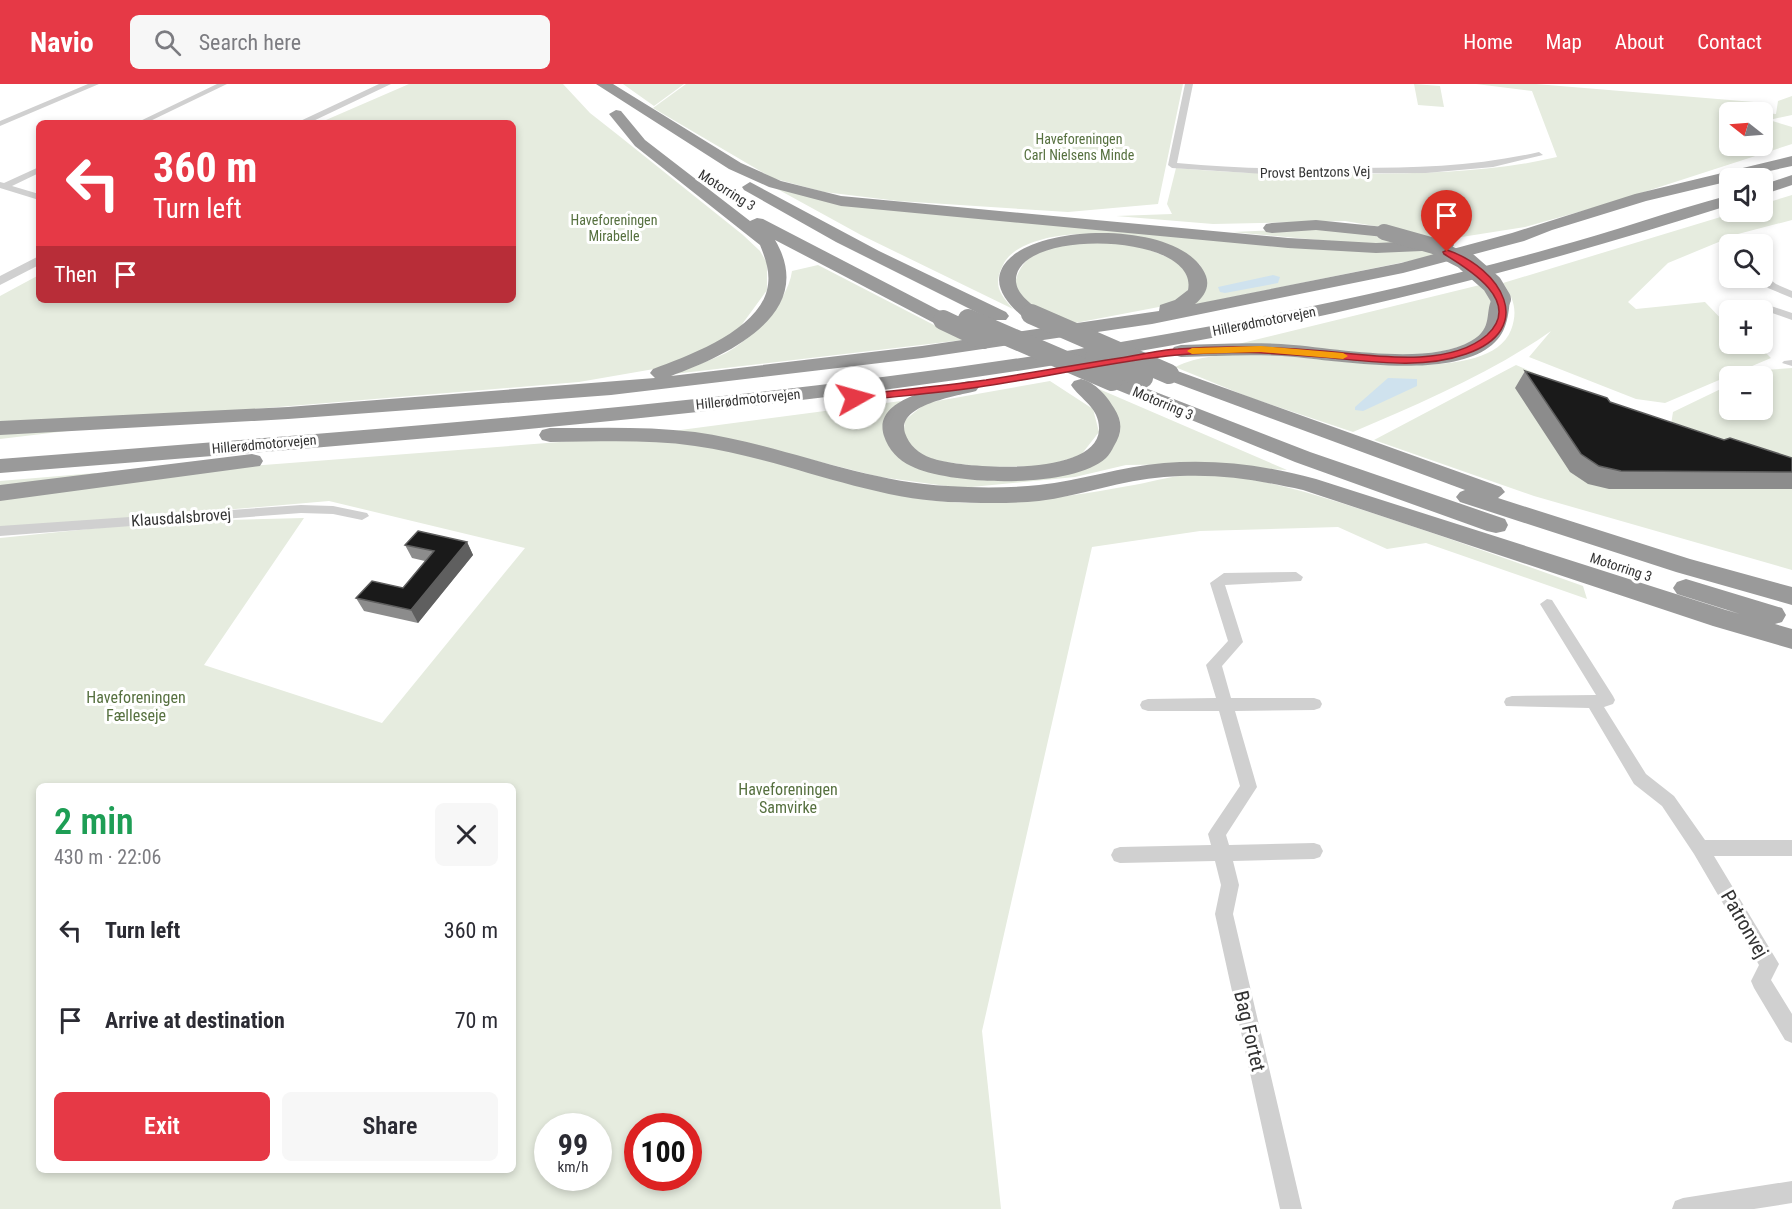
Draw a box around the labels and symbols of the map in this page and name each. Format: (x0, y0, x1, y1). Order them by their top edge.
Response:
north arrow (1719, 102, 1773, 156)
park label: Haveforeningen Carl Nielsens Minde (1024, 131, 1135, 163)
street label: Provst Bentzons Vej (1260, 163, 1370, 181)
street label: Motorring 3 (696, 166, 758, 214)
pin (1421, 190, 1472, 252)
park label: Haveforeningen Mirabelle (571, 212, 657, 244)
street label: Hillerødmotorvejen (1211, 303, 1317, 339)
position arrow (823, 366, 887, 430)
street label: Motorring 3 (1130, 383, 1196, 423)
street label: Hillerødmotorvejen (695, 386, 801, 412)
street label: Hillerødmotorvejen (211, 431, 317, 457)
street label: Klausdalsbrovej (130, 505, 232, 530)
street label: Motorring 3 (1588, 549, 1654, 585)
park label: Haveforeningen Fælleseje (86, 688, 186, 725)
park label: Haveforeningen Samvirke (738, 780, 838, 817)
street label: Patronvej (1716, 886, 1774, 962)
street label: Bag Fortet (1229, 988, 1271, 1074)
speed limit sign: 100 (624, 1113, 702, 1191)

